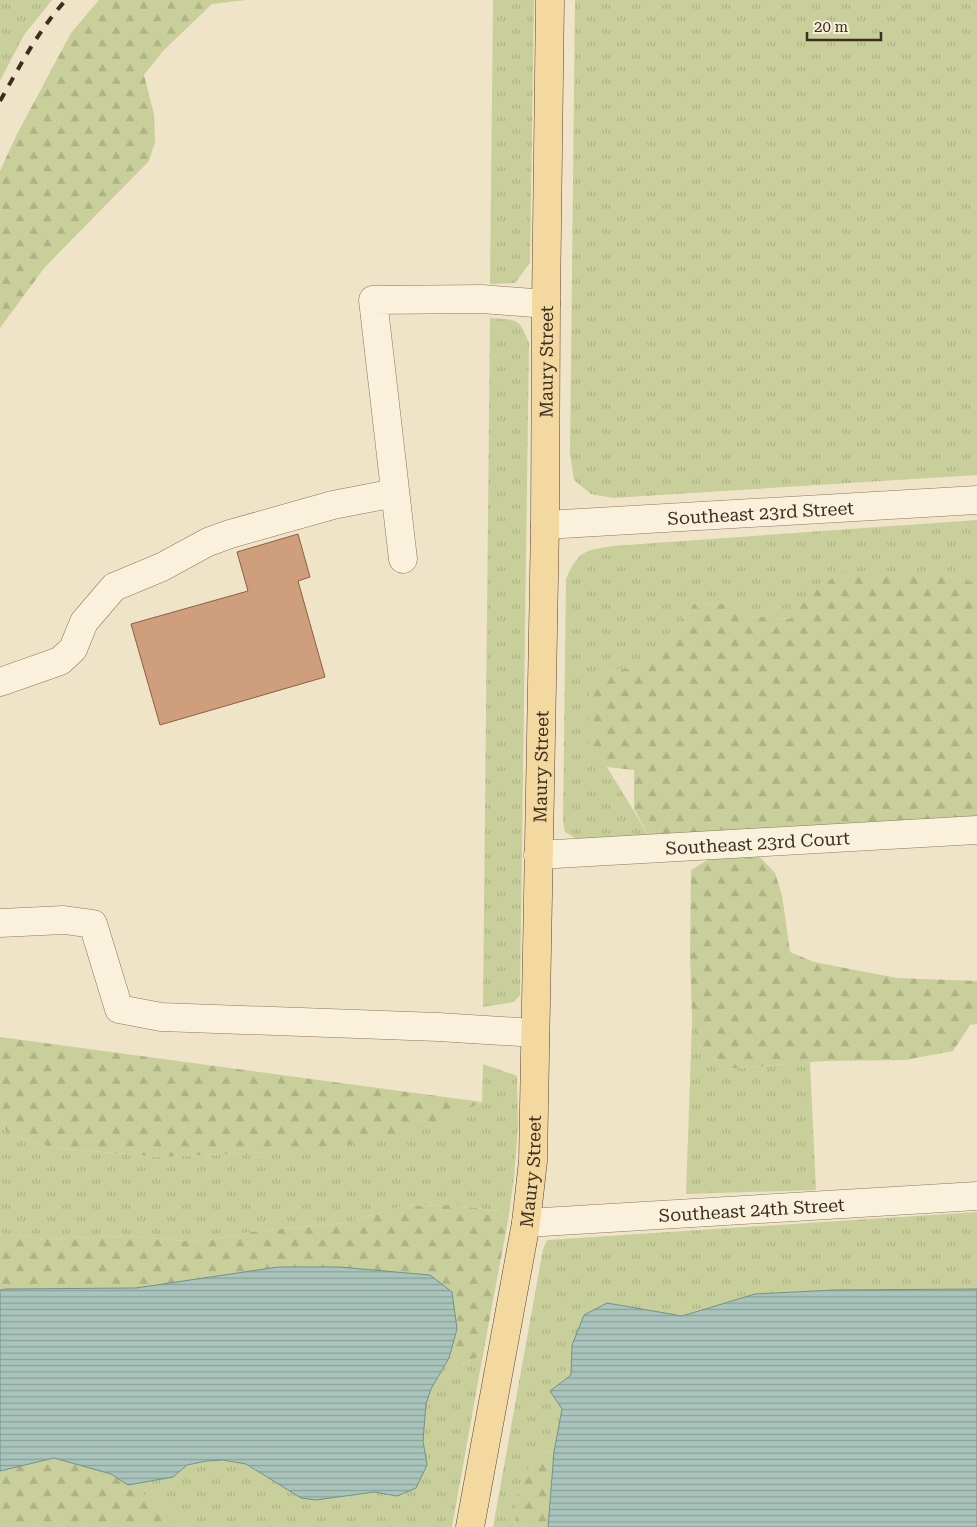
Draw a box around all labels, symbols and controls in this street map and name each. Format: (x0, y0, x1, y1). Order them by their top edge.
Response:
scale bar (807, 10, 881, 42)
text: 20 m (814, 18, 849, 36)
street label: Maury Street (535, 305, 556, 418)
street label: Southeast 23rd Street (667, 497, 855, 528)
street label: Maury Street (529, 710, 552, 823)
street label: Southeast 23rd Court (665, 827, 851, 858)
street label: Maury Street (515, 1115, 544, 1229)
street label: Southeast 24th Street (658, 1193, 845, 1226)

